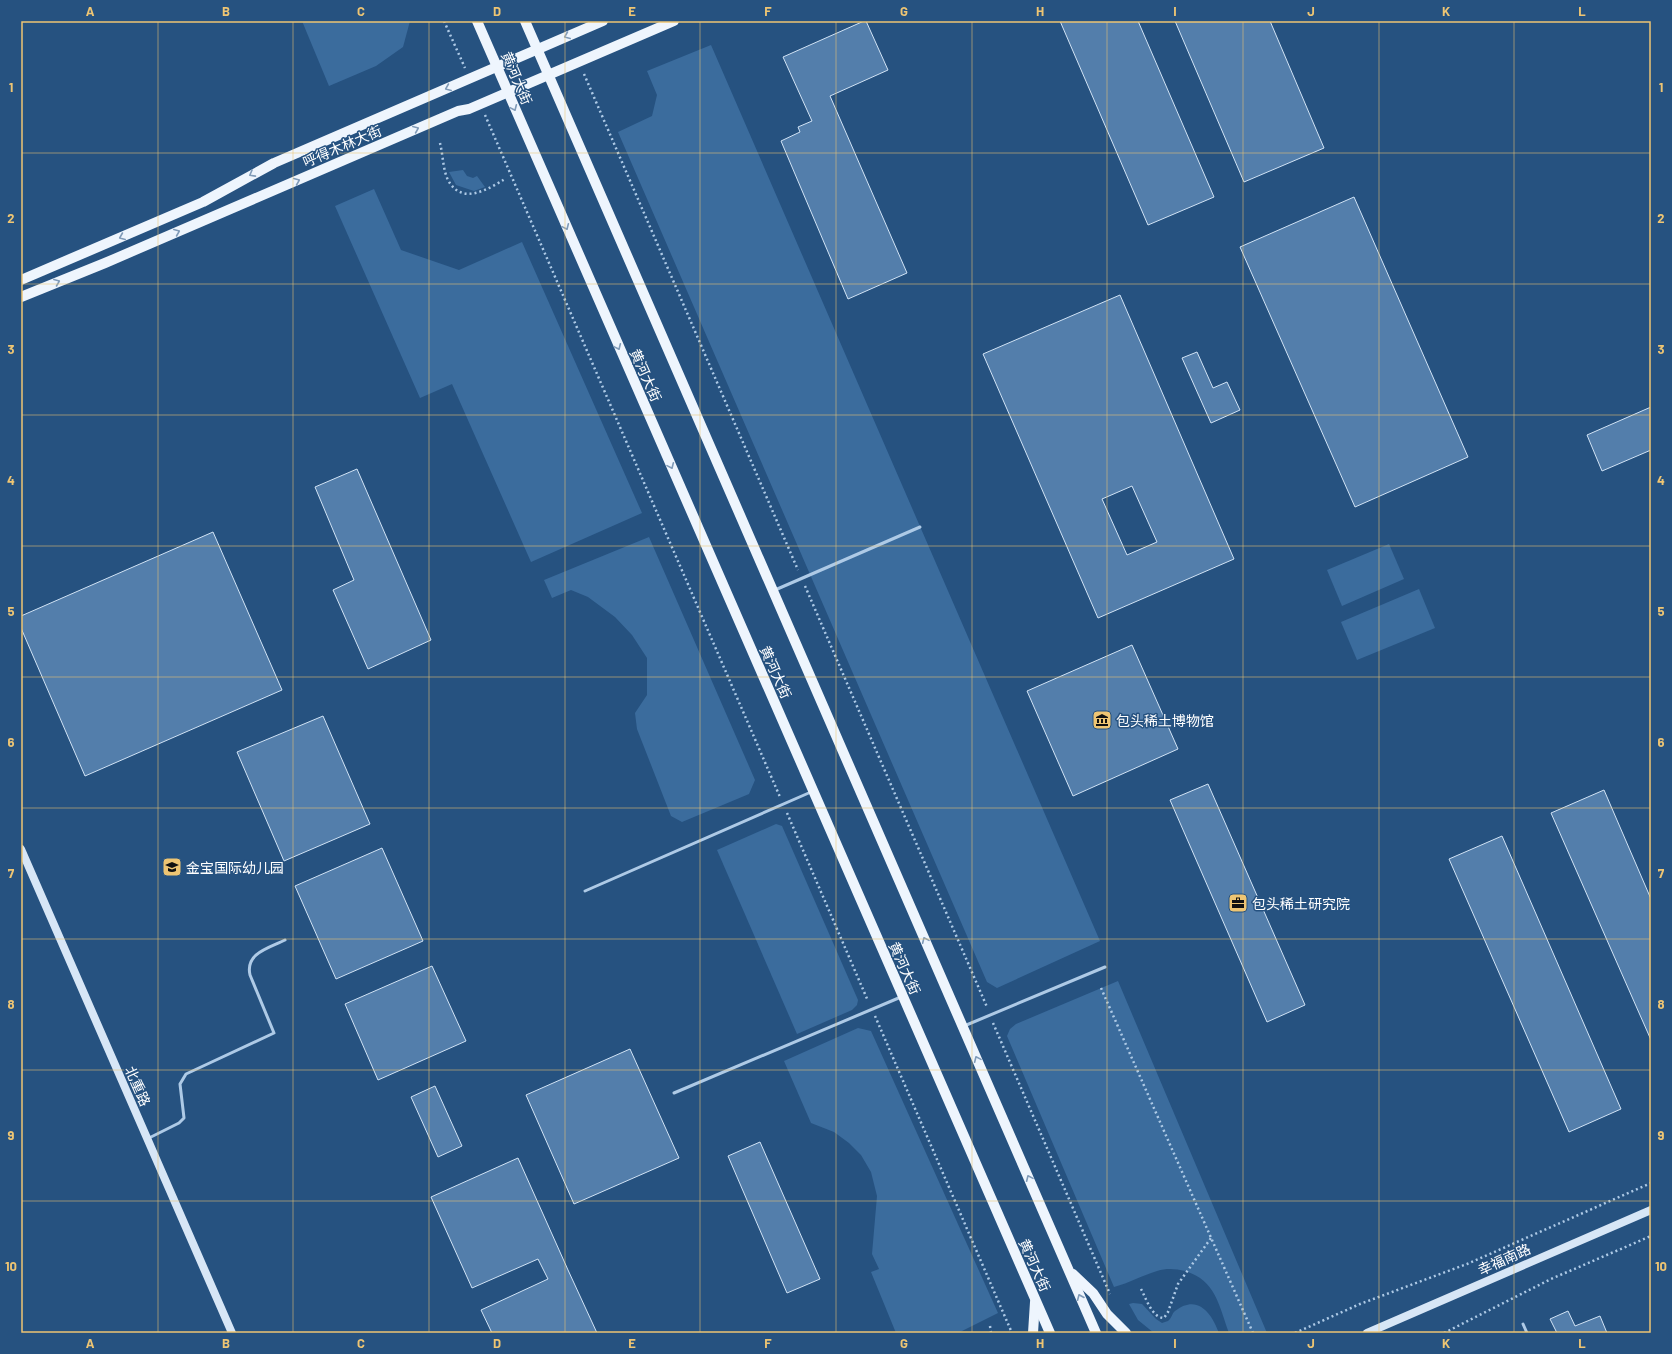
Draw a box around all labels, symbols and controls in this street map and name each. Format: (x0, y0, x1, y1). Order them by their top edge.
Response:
text: A (86, 3, 95, 19)
text: B (222, 3, 230, 19)
text: C (357, 3, 365, 19)
text: D (493, 3, 501, 19)
text: E (628, 3, 636, 19)
text: F (764, 3, 772, 19)
text: G (900, 3, 908, 19)
text: H (1036, 3, 1044, 19)
text: I (1173, 3, 1177, 19)
text: J (1307, 3, 1315, 19)
text: K (1442, 3, 1450, 19)
text: L (1578, 3, 1586, 19)
one-way arrow (564, 32, 571, 40)
street label: 黄河大街 (498, 49, 536, 107)
text: 1 (9, 79, 13, 95)
text: 1 (1659, 79, 1663, 95)
one-way arrow (445, 84, 452, 92)
one-way arrow (510, 105, 518, 112)
street label: 呼得木林大街 (300, 122, 384, 170)
one-way arrow (412, 126, 419, 134)
one-way arrow (249, 170, 256, 177)
one-way arrow (292, 178, 300, 186)
text: 2 (7, 210, 15, 226)
text: 2 (1657, 210, 1665, 226)
one-way arrow (562, 224, 570, 231)
one-way arrow (173, 229, 181, 237)
one-way arrow (119, 232, 126, 240)
one-way arrow (54, 279, 61, 287)
text: 3 (7, 341, 15, 357)
text: 3 (1657, 341, 1665, 357)
one-way arrow (614, 343, 622, 350)
street label: 黄河大街 (627, 346, 665, 404)
one-way arrow (666, 462, 674, 469)
text: 4 (7, 472, 15, 488)
text: 4 (1657, 472, 1665, 488)
text: 5 (7, 603, 15, 619)
text: 5 (1657, 603, 1665, 619)
street label: 黄河大街 (757, 643, 795, 701)
museum icon: 包头稀土博物馆 (1091, 709, 1113, 731)
place label: 包头稀土博物馆 (1116, 712, 1214, 729)
text: 6 (8, 734, 15, 750)
text: 6 (1658, 734, 1665, 750)
school or university icon: 金宝国际幼儿园 (161, 856, 183, 878)
place label: 金宝国际幼儿园 (186, 859, 284, 876)
text: 7 (8, 865, 15, 881)
text: 7 (1658, 865, 1665, 881)
office icon: 包头稀土研究院 (1227, 892, 1249, 914)
place label: 包头稀土研究院 (1252, 895, 1350, 912)
one-way arrow (922, 936, 930, 944)
street label: 黄河大街 (886, 939, 924, 997)
text: 8 (7, 996, 15, 1012)
text: 8 (1657, 996, 1665, 1012)
one-way arrow (973, 1055, 981, 1062)
street label: 北重路 (122, 1063, 154, 1109)
text: 9 (8, 1127, 15, 1143)
text: 9 (1658, 1127, 1665, 1143)
one-way arrow (1025, 1175, 1033, 1182)
street label: 黄河大街 (1016, 1236, 1054, 1294)
street label: 幸福南路 (1475, 1240, 1533, 1278)
text: 10 (5, 1258, 17, 1274)
text: 10 (1655, 1258, 1667, 1274)
one-way arrow (1077, 1294, 1085, 1301)
text: A (86, 1335, 95, 1351)
text: B (222, 1335, 230, 1351)
text: C (357, 1335, 365, 1351)
text: D (493, 1335, 501, 1351)
text: E (628, 1335, 636, 1351)
text: F (764, 1335, 772, 1351)
text: G (900, 1335, 908, 1351)
text: H (1036, 1335, 1044, 1351)
text: I (1173, 1335, 1177, 1351)
text: J (1307, 1335, 1315, 1351)
text: K (1442, 1335, 1450, 1351)
text: L (1578, 1335, 1586, 1351)

